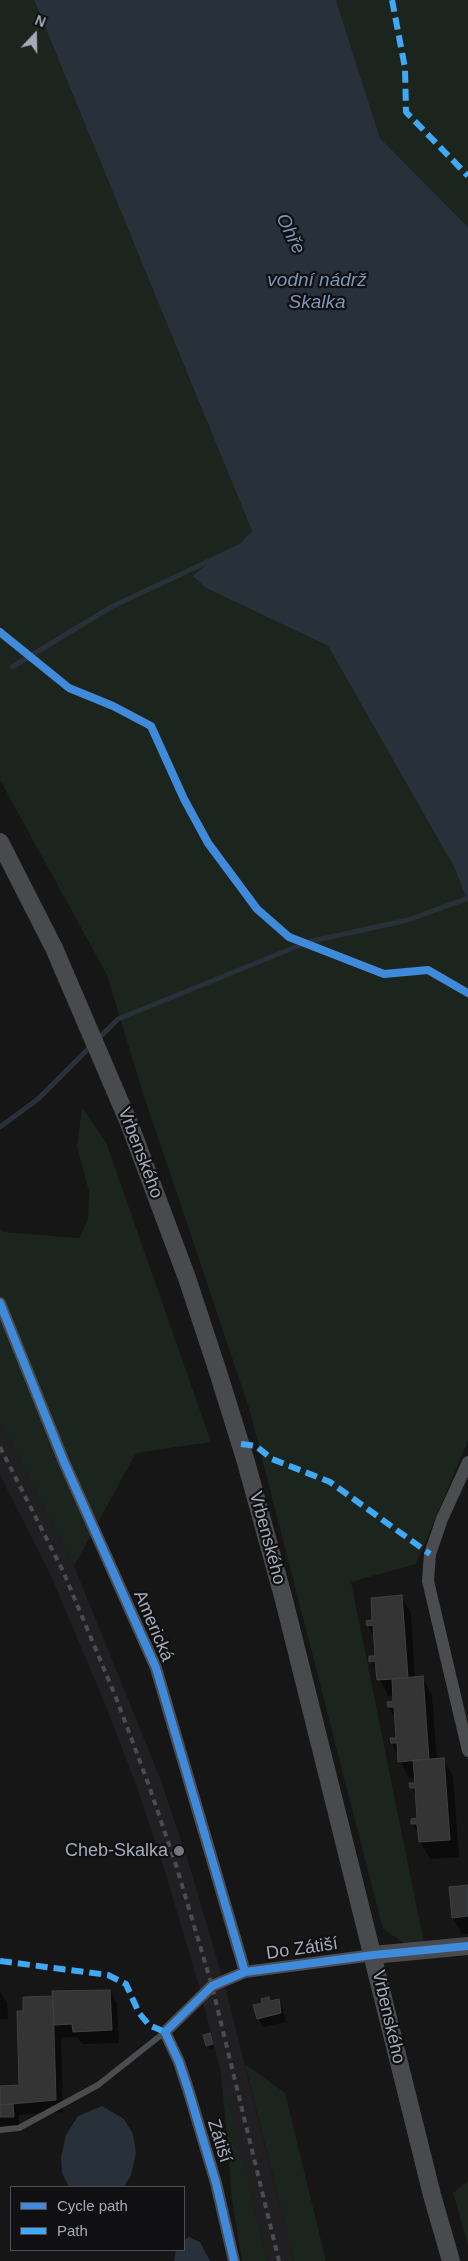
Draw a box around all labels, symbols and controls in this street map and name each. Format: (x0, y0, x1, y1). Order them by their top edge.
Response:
north arrow (10, 10, 60, 60)
text: N (33, 12, 48, 30)
water label: Ohře (270, 210, 310, 258)
water label: vodní nádrž Skalka (267, 270, 367, 314)
street label: Vrbenského (113, 1105, 167, 1201)
street label: Vrbenského (244, 1489, 290, 1587)
street label: Americká (128, 1587, 178, 1665)
place label: Cheb-Skalka (65, 1840, 168, 1862)
marker: Cheb-Skalka (172, 1844, 186, 1858)
street label: Do Zátiší (265, 1933, 339, 1965)
street label: Vrbenského (367, 1968, 409, 2066)
street label: Zátiší (202, 2117, 236, 2165)
legend (10, 2186, 185, 2251)
text: Cycle path (57, 2197, 128, 2214)
text: Path (57, 2222, 88, 2239)

